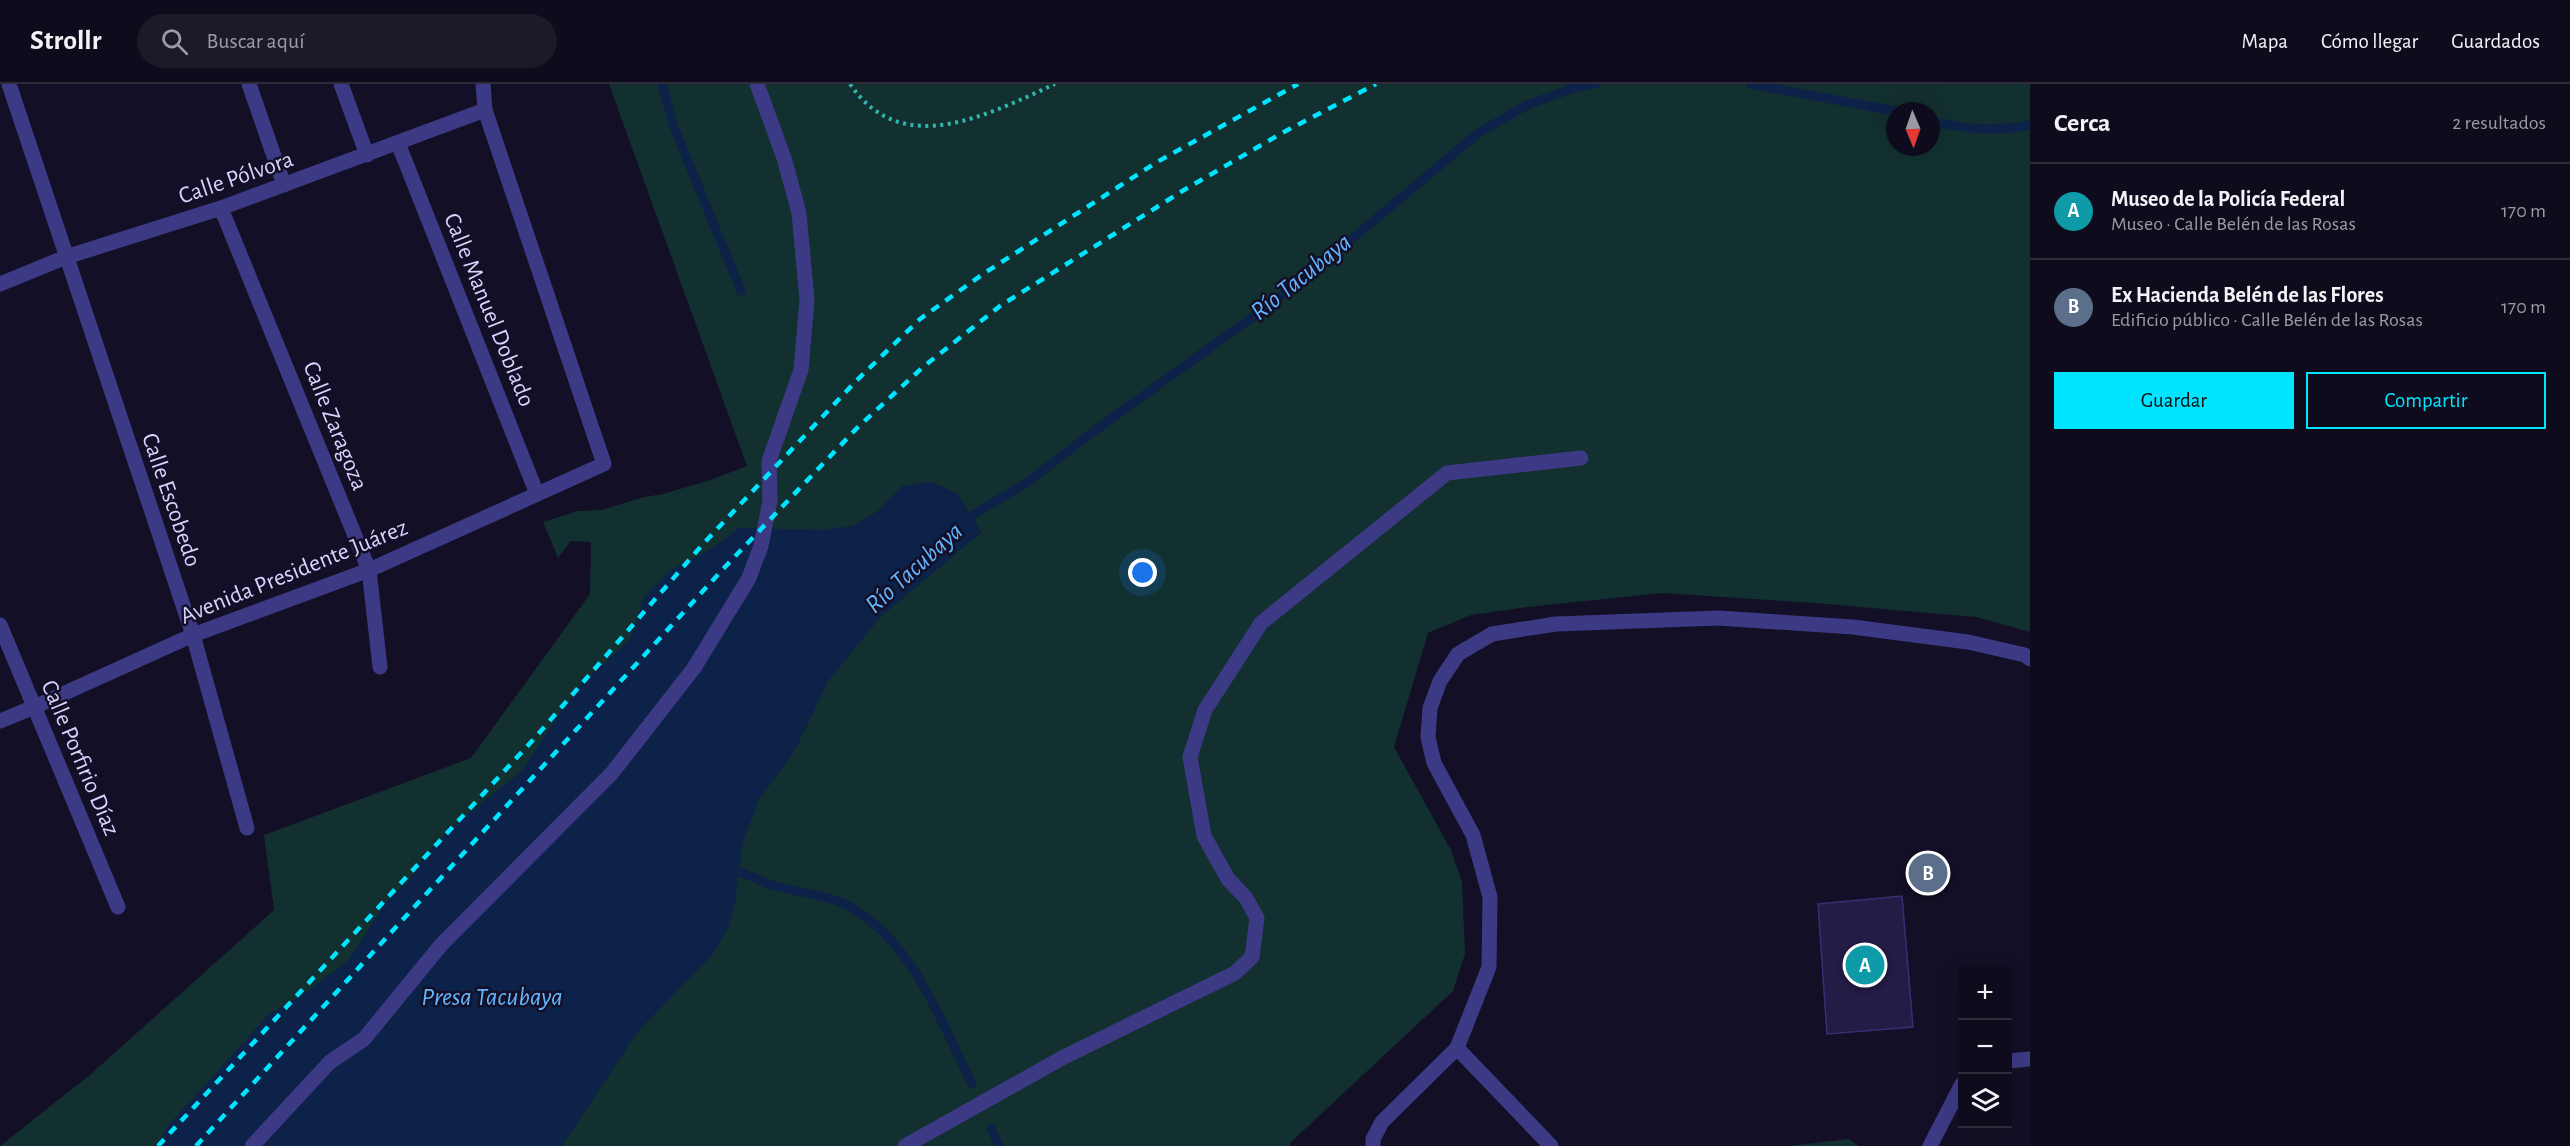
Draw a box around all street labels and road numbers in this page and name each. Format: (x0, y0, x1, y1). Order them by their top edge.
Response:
street label: Calle Pólvora (176, 147, 296, 209)
street label: Calle Manuel Doblado (439, 210, 539, 410)
street label: Calle Zaragoza (298, 358, 372, 494)
street label: Calle Escobedo (137, 430, 205, 570)
street label: Avenida Presidente Juárez (177, 515, 411, 629)
street label: Calle Porfirio Díaz (36, 677, 124, 839)

